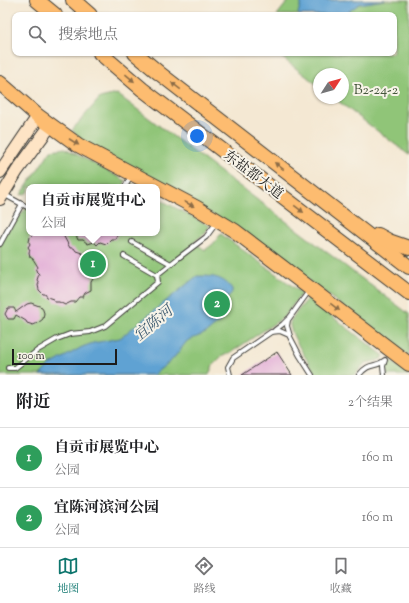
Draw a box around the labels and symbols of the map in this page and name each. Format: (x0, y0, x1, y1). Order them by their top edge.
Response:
north arrow (313, 68, 349, 104)
one-way arrow (124, 74, 135, 83)
park label: B2-24-2 (354, 81, 399, 101)
one-way arrow (170, 82, 181, 91)
your location (187, 126, 207, 146)
one-way arrow (68, 139, 80, 146)
street label: 东盐都大道 (219, 147, 287, 205)
one-way arrow (273, 162, 284, 170)
one-way arrow (183, 200, 195, 207)
one-way arrow (293, 205, 304, 213)
pin: 1 (80, 249, 106, 279)
pin: 2 (204, 289, 230, 319)
water label: 宜陈河 (130, 300, 180, 347)
one-way arrow (329, 303, 340, 311)
scale bar (12, 347, 117, 366)

